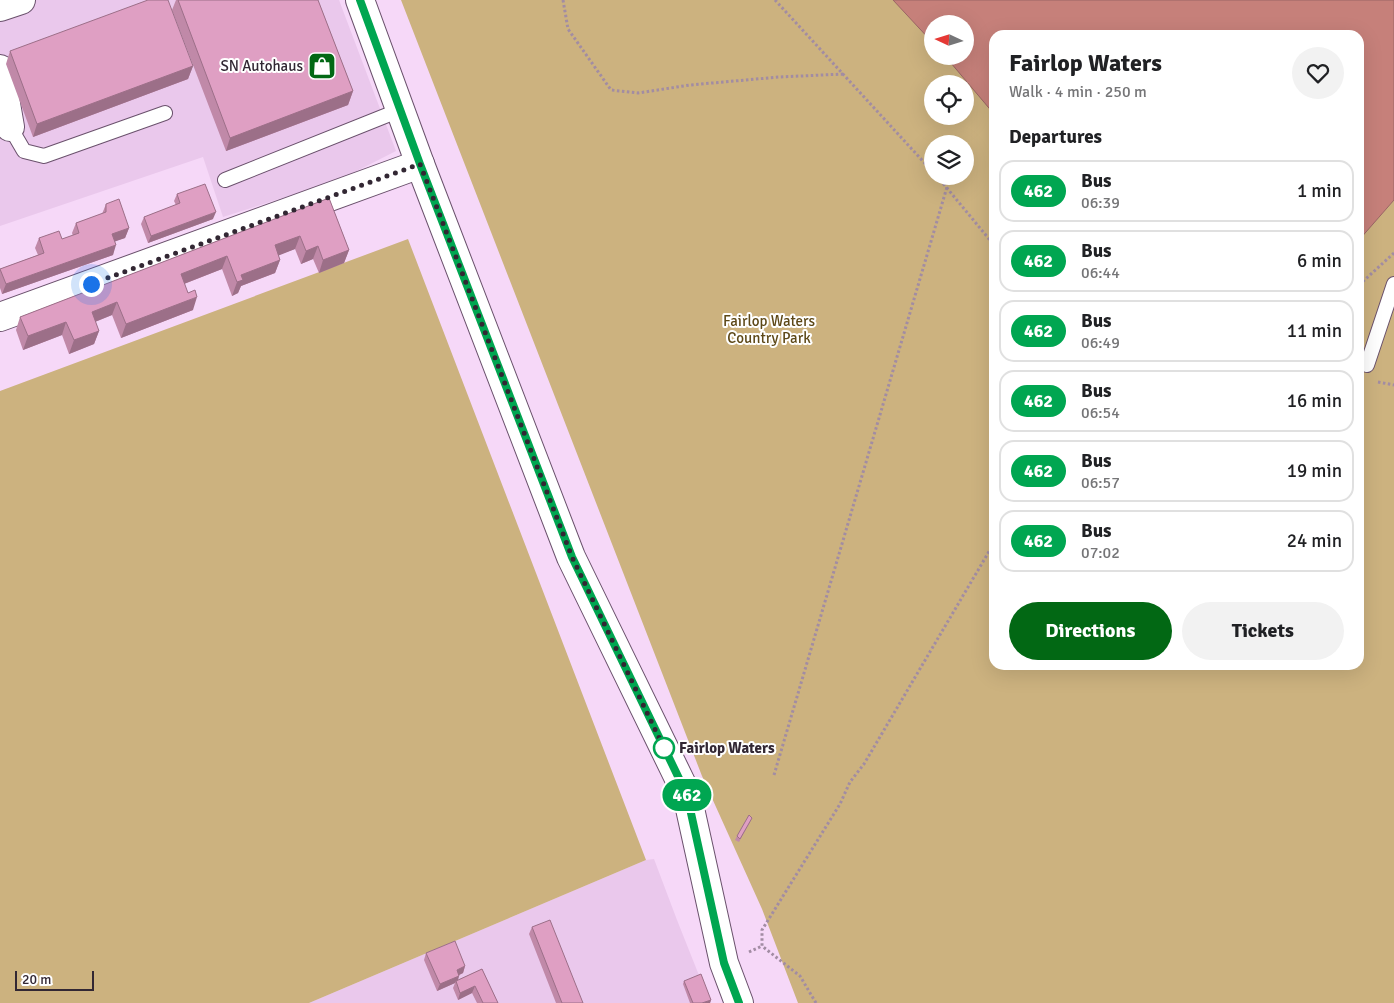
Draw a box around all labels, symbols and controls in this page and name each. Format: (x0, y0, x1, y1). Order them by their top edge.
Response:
north arrow (924, 15, 974, 65)
map controls (924, 15, 974, 185)
button: heart (1292, 47, 1344, 99)
text: Fairlop Waters (1009, 48, 1162, 78)
shop icon: SN Autohaus (307, 51, 337, 81)
place label: SN Autohaus (221, 57, 303, 75)
button: locate (924, 75, 974, 125)
text: Walk · 4 min · 250 m (1009, 82, 1147, 102)
text: Departures (1009, 125, 1102, 149)
button: layers (924, 135, 974, 185)
text: Bus (1081, 169, 1112, 193)
text: 1 min (1297, 179, 1342, 203)
text: 462 (1024, 180, 1053, 202)
text: 06:39 (1081, 193, 1120, 213)
text: Bus (1081, 239, 1112, 263)
text: 6 min (1297, 249, 1342, 273)
text: 462 (1024, 250, 1053, 272)
text: 06:44 (1081, 263, 1120, 283)
your location (79, 272, 104, 297)
text: Bus (1081, 309, 1112, 333)
park label: Fairlop Waters Country Park (723, 312, 816, 347)
text: 11 min (1287, 319, 1342, 343)
text: 462 (1024, 320, 1053, 342)
text: 06:49 (1081, 333, 1120, 353)
text: Bus (1081, 379, 1112, 403)
text: 16 min (1287, 389, 1342, 413)
text: 462 (1024, 390, 1053, 412)
text: 06:54 (1081, 403, 1120, 423)
text: Bus (1081, 449, 1112, 473)
text: 19 min (1287, 459, 1342, 483)
text: 462 (1024, 460, 1053, 482)
text: 06:57 (1081, 473, 1120, 493)
text: Bus (1081, 519, 1112, 543)
text: 24 min (1287, 529, 1342, 553)
text: 462 (1024, 530, 1053, 552)
text: 07:02 (1081, 543, 1120, 563)
button: Directions (1009, 602, 1172, 660)
button: Tickets (1182, 602, 1344, 660)
marker: Fairlop Waters (653, 737, 675, 759)
place label: Fairlop Waters (679, 739, 775, 757)
line badge: 462 (658, 779, 716, 811)
text: 462 (672, 784, 702, 806)
scale bar (15, 968, 94, 991)
text: 20 m (22, 971, 51, 988)

